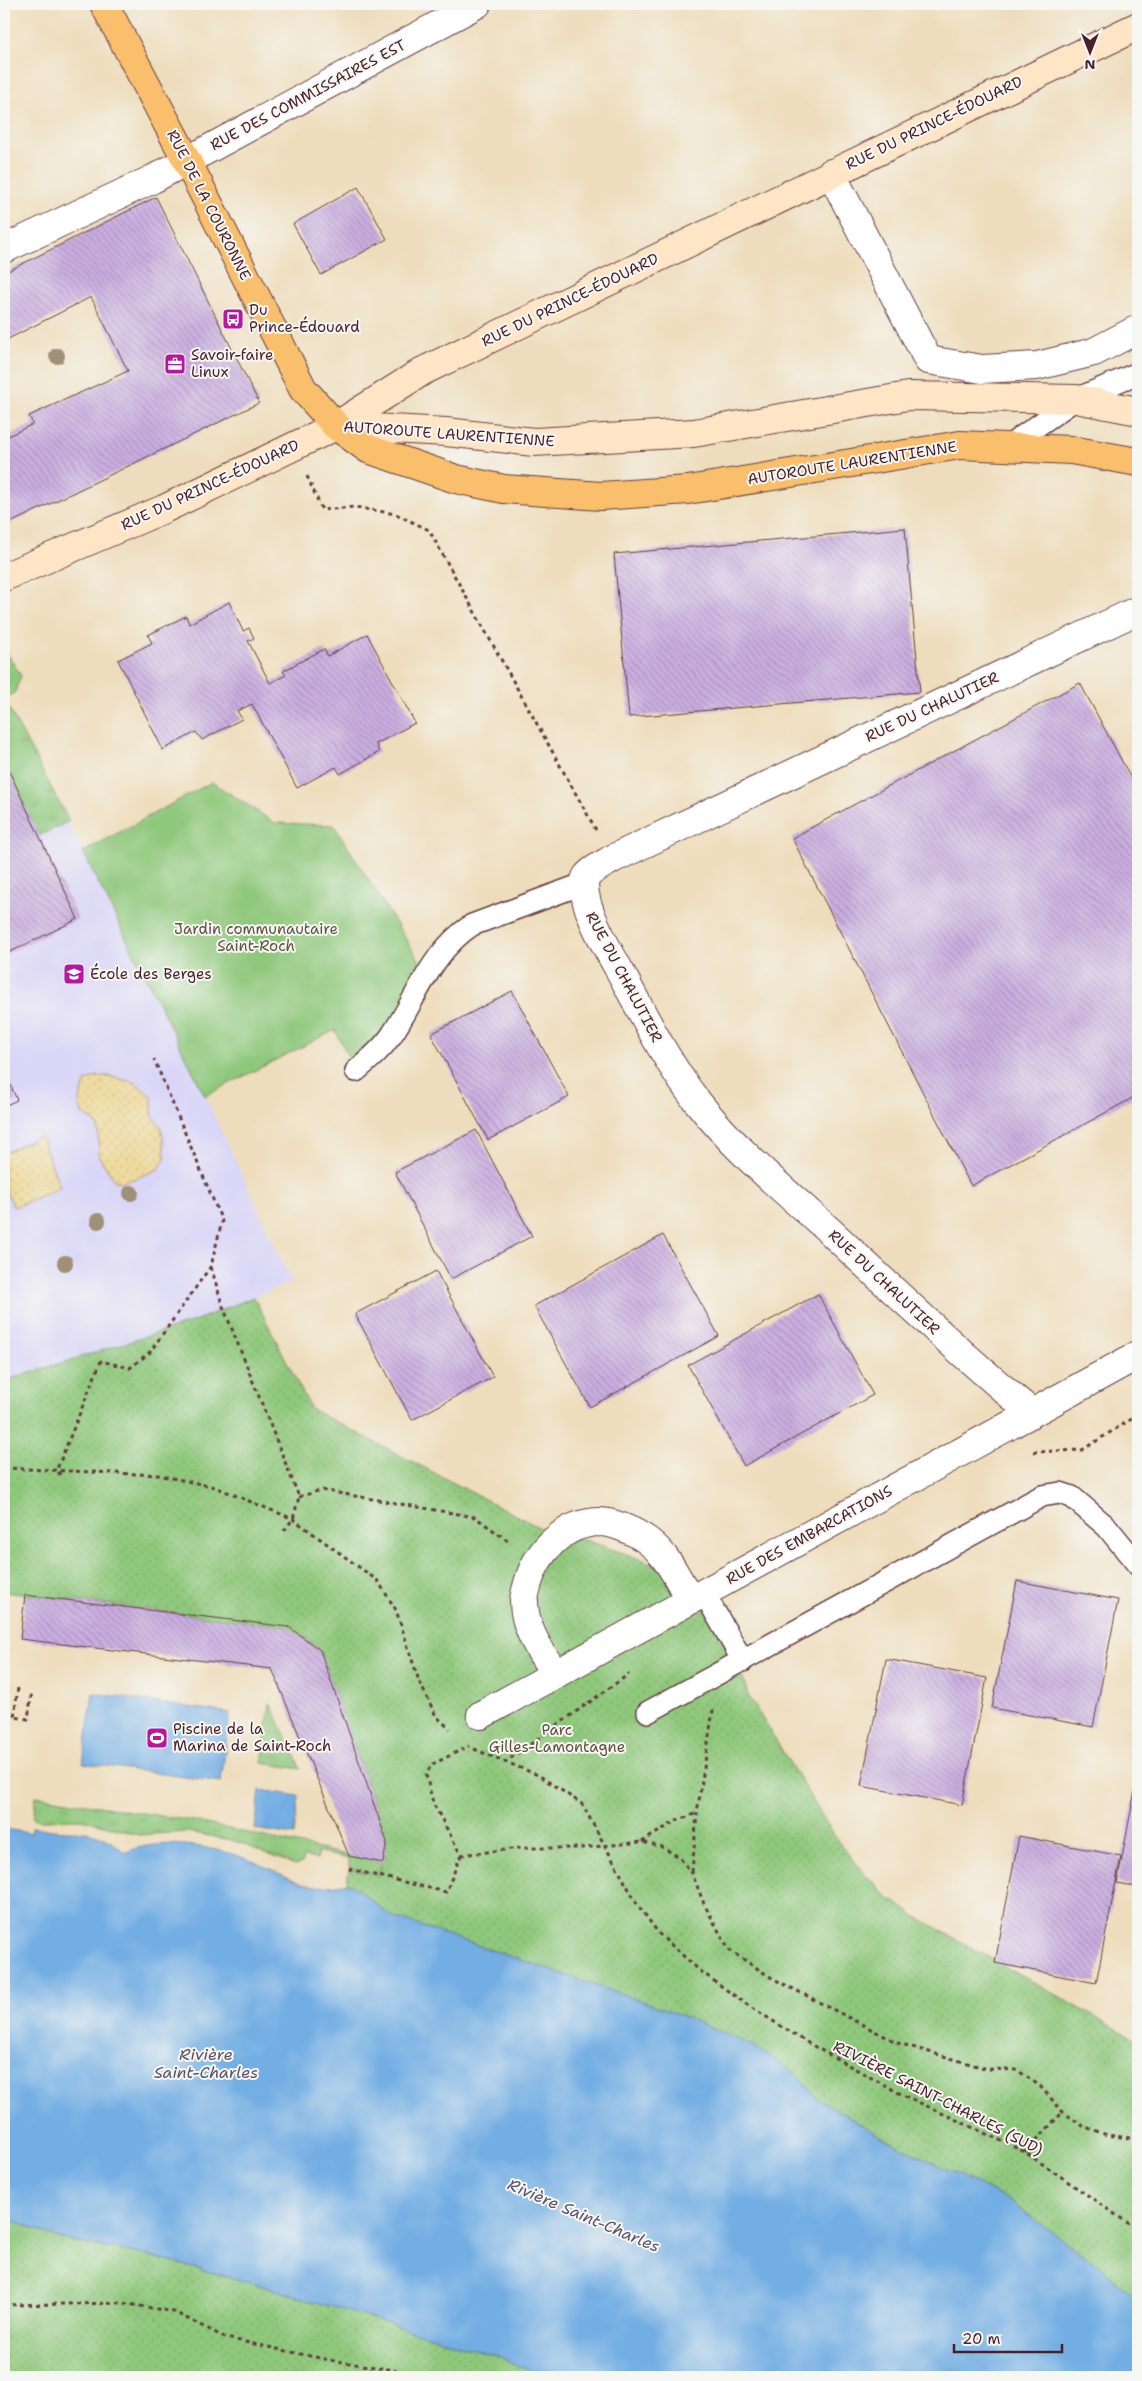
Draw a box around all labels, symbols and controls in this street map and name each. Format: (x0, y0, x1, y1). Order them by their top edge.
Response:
north arrow (1064, 28, 1114, 78)
street label: RUE DES COMMISSAIRES EST (207, 35, 409, 155)
text: N (1084, 56, 1096, 74)
street label: RUE DU PRINCE-ÉDOUARD (842, 70, 1026, 175)
street label: RUE DE LA COURONNE (162, 126, 256, 284)
street label: RUE DU PRINCE-ÉDOUARD (478, 247, 662, 352)
place label: Du Prince-Édouard (249, 300, 360, 337)
bus stop icon: Du Prince-Édouard (221, 307, 245, 331)
place label: Savoir-faire Linux (191, 345, 273, 382)
office icon: Savoir-faire Linux (163, 352, 187, 376)
street label: AUTOROUTE LAURENTIENNE (343, 417, 555, 451)
street label: RUE DU PRINCE-ÉDOUARD (117, 434, 302, 535)
street label: AUTOROUTE LAURENTIENNE (746, 437, 958, 489)
street label: RUE DU CHALUTIER (862, 667, 1002, 747)
street label: RUE DU CHALUTIER (581, 908, 667, 1046)
park label: Jardin communautaire Saint-Roch (174, 919, 338, 956)
school or university icon: École des Berges (62, 962, 86, 986)
place label: École des Berges (90, 963, 212, 984)
street label: RUE DU CHALUTIER (824, 1225, 944, 1339)
street label: RUE DES EMBARCATIONS (722, 1481, 896, 1589)
place label: Piscine de la Marina de Saint-Roch (173, 1719, 331, 1756)
park label: Parc Gilles-Lamontagne (489, 1720, 625, 1757)
sports icon: Piscine de la Marina de Saint-Roch (145, 1726, 169, 1750)
street label: RIVIÈRE SAINT-CHARLES (SUD) (830, 2035, 1047, 2160)
water label: Rivière Saint-Charles (154, 2044, 258, 2083)
water label: Rivière Saint-Charles (505, 2174, 663, 2257)
scale bar (954, 2321, 1062, 2353)
text: 20 m (962, 2329, 1001, 2349)

